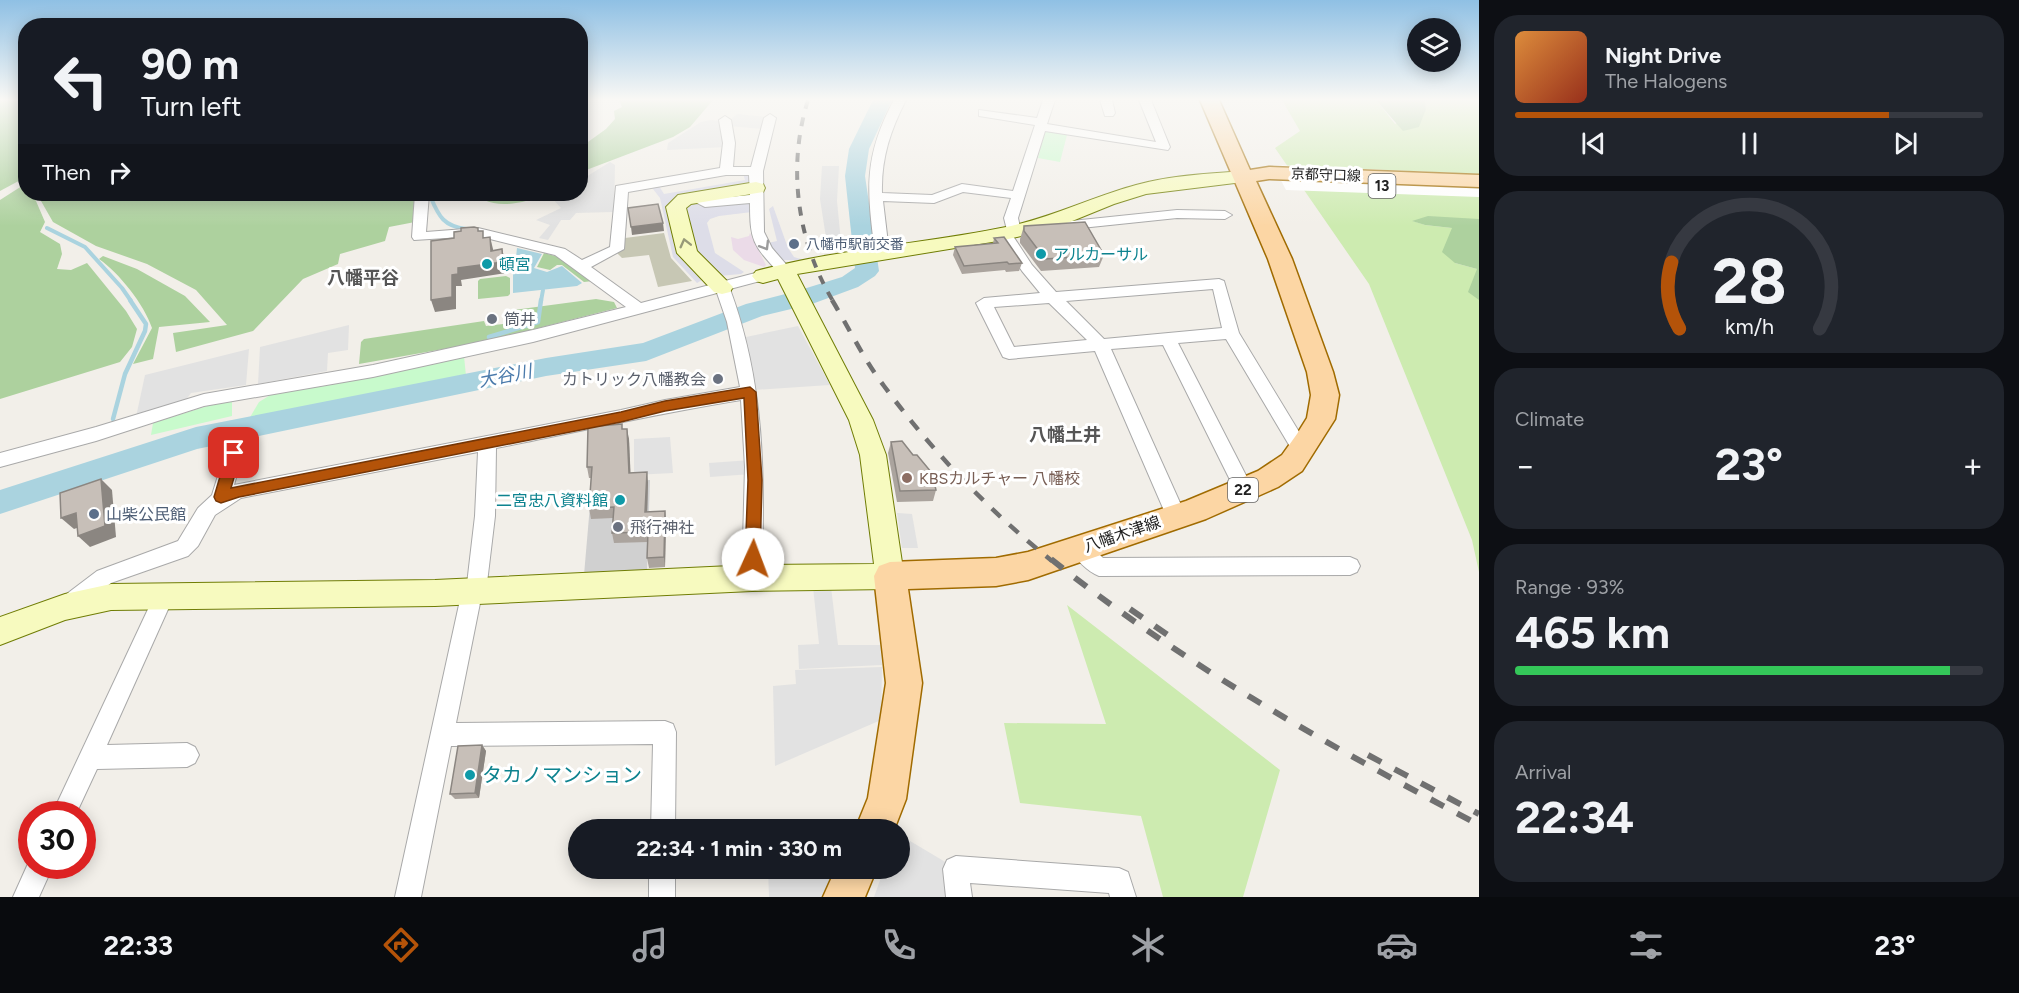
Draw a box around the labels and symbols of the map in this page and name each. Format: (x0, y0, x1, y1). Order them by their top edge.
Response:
street label: 京都守口線 (1291, 165, 1361, 185)
road number: 13 (1368, 174, 1396, 198)
place label: 八幡市駅前交番 (806, 236, 904, 253)
marker: 八幡市駅前交番 (787, 237, 801, 251)
one-way arrow (679, 238, 692, 248)
one-way arrow (758, 240, 769, 250)
place label: アルカーサル (1053, 245, 1148, 264)
marker: アルカーサル (1034, 247, 1048, 261)
place label: 頓宮 (499, 255, 531, 274)
marker: 頓宮 (480, 257, 494, 271)
district label: 八幡平谷 (327, 267, 399, 289)
place label: 筒井 (504, 310, 536, 329)
marker: 筒井 (485, 312, 499, 326)
water label: 大谷川 (476, 360, 536, 392)
place label: カトリック八幡教会 (562, 370, 706, 389)
marker: カトリック八幡教会 (711, 372, 725, 386)
district label: 八幡土井 (1029, 424, 1101, 446)
pin (208, 427, 259, 478)
place label: KBSカルチャー 八幡校 (919, 469, 1080, 488)
marker: KBSカルチャー 八幡校 (900, 471, 914, 485)
road number: 22 (1228, 478, 1258, 502)
place label: 二宮忠八資料館 (496, 491, 608, 510)
marker: 二宮忠八資料館 (613, 493, 627, 507)
place label: 山柴公民館 (106, 505, 186, 524)
marker: 山柴公民館 (87, 507, 101, 521)
street label: 八幡木津線 (1081, 512, 1163, 556)
place label: 飛行神社 (630, 518, 694, 537)
marker: 飛行神社 (611, 520, 625, 534)
position arrow (721, 527, 785, 591)
place label: タカノマンション (482, 763, 642, 787)
marker: タカノマンション (463, 768, 477, 782)
speed limit sign: 30 (18, 801, 96, 879)

